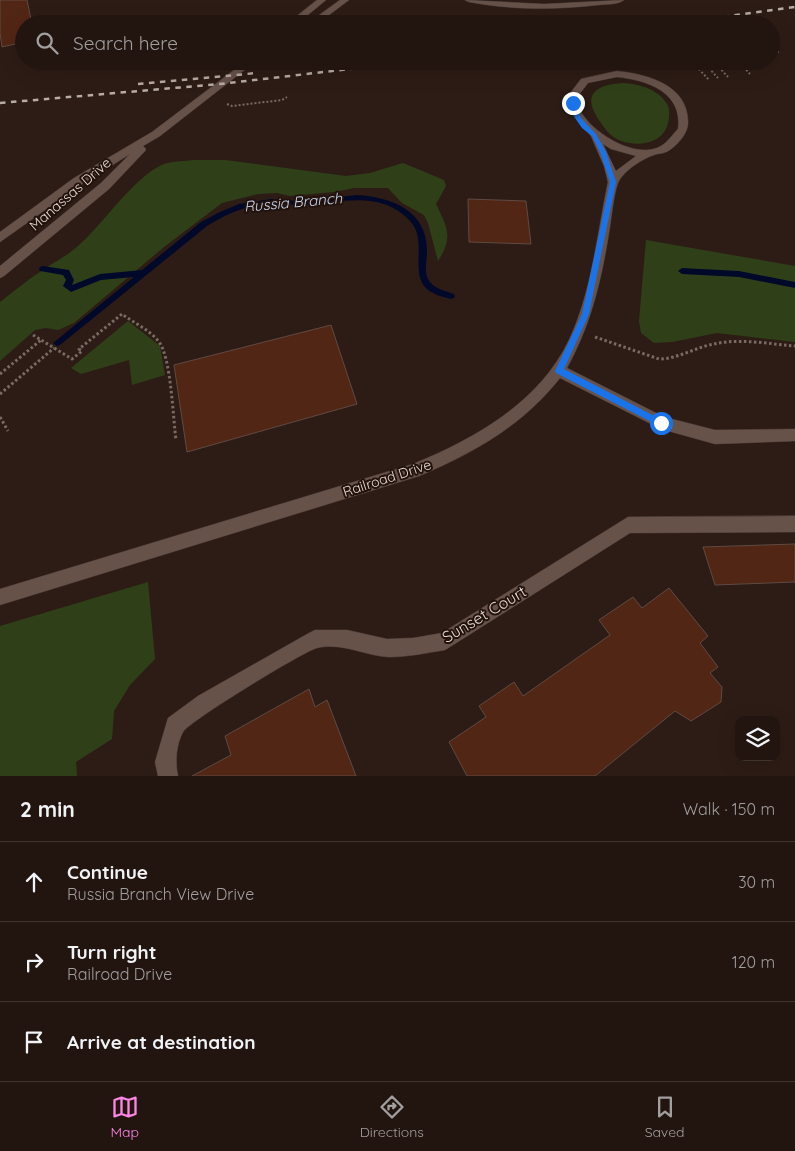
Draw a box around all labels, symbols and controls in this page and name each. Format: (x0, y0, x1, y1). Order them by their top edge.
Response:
search box (15, 15, 780, 70)
icon: search (33, 29, 61, 57)
text: Search here (73, 31, 178, 55)
route end (562, 92, 585, 115)
street label: Manassas Drive (25, 154, 115, 234)
water label: Russia Branch (243, 188, 343, 216)
route start (650, 412, 673, 435)
street label: Railroad Drive (340, 455, 434, 501)
street label: Sunset Court (438, 581, 530, 647)
map controls (735, 716, 780, 761)
button: layers (735, 716, 780, 761)
text: 2 min (20, 796, 75, 822)
text: Walk · 150 m (683, 799, 775, 819)
text: Continue (67, 860, 148, 884)
icon: ahead (20, 868, 48, 896)
text: 30 m (738, 872, 775, 892)
text: Russia Branch View Drive (67, 884, 254, 904)
text: Turn right (67, 940, 156, 964)
icon: right (20, 948, 48, 976)
text: 120 m (732, 952, 775, 972)
text: Railroad Drive (67, 964, 172, 984)
icon: arrive (20, 1028, 48, 1056)
text: Arrive at destination (67, 1030, 256, 1054)
tab: Map (110, 1093, 139, 1141)
tab: Directions (360, 1093, 424, 1141)
tab: Saved (645, 1093, 685, 1141)

